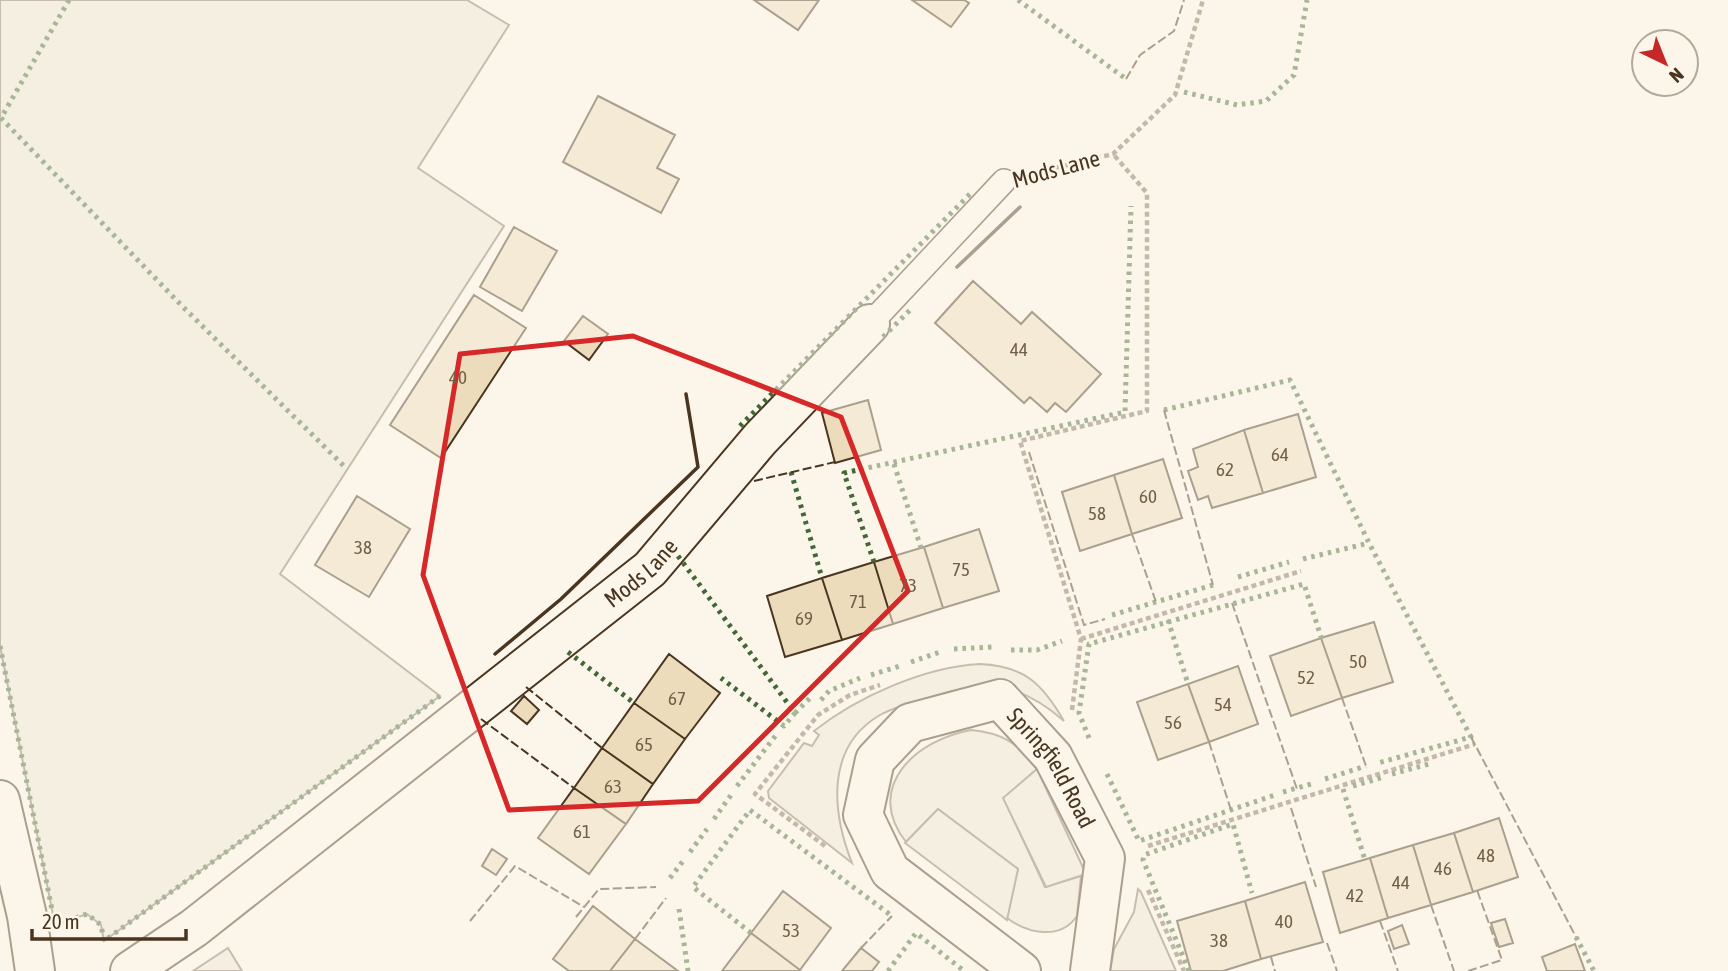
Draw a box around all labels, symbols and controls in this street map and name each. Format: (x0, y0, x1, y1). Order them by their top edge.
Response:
north arrow (1630, 28, 1700, 98)
text: N (1665, 64, 1688, 87)
street label: Mods Lane (1009, 145, 1103, 193)
house number: 44 (1010, 338, 1028, 360)
house number: 40 (449, 366, 467, 388)
house number: 64 (1271, 443, 1289, 465)
house number: 62 (1216, 458, 1234, 480)
house number: 60 (1139, 485, 1157, 507)
house number: 58 (1088, 502, 1106, 524)
street label: Mods Lane (599, 534, 683, 613)
house number: 38 (354, 536, 372, 558)
house number: 75 (952, 558, 970, 580)
house number: 73 (899, 574, 917, 596)
house number: 71 (849, 590, 867, 612)
house number: 69 (795, 607, 813, 629)
house number: 50 (1349, 650, 1367, 672)
house number: 52 (1297, 666, 1315, 688)
house number: 67 (668, 687, 686, 709)
house number: 54 (1214, 693, 1232, 715)
street label: Springfield Road (1002, 703, 1100, 832)
house number: 56 (1164, 711, 1182, 733)
house number: 65 (635, 733, 653, 755)
house number: 63 (604, 775, 622, 797)
house number: 61 (573, 820, 591, 842)
house number: 48 (1477, 844, 1495, 866)
house number: 46 (1434, 857, 1452, 879)
house number: 44 (1392, 871, 1410, 893)
house number: 42 (1346, 884, 1364, 906)
scale bar (32, 898, 186, 942)
text: 20 m (42, 909, 80, 933)
house number: 40 (1275, 910, 1293, 932)
house number: 53 (782, 919, 800, 941)
house number: 38 (1210, 929, 1228, 951)

